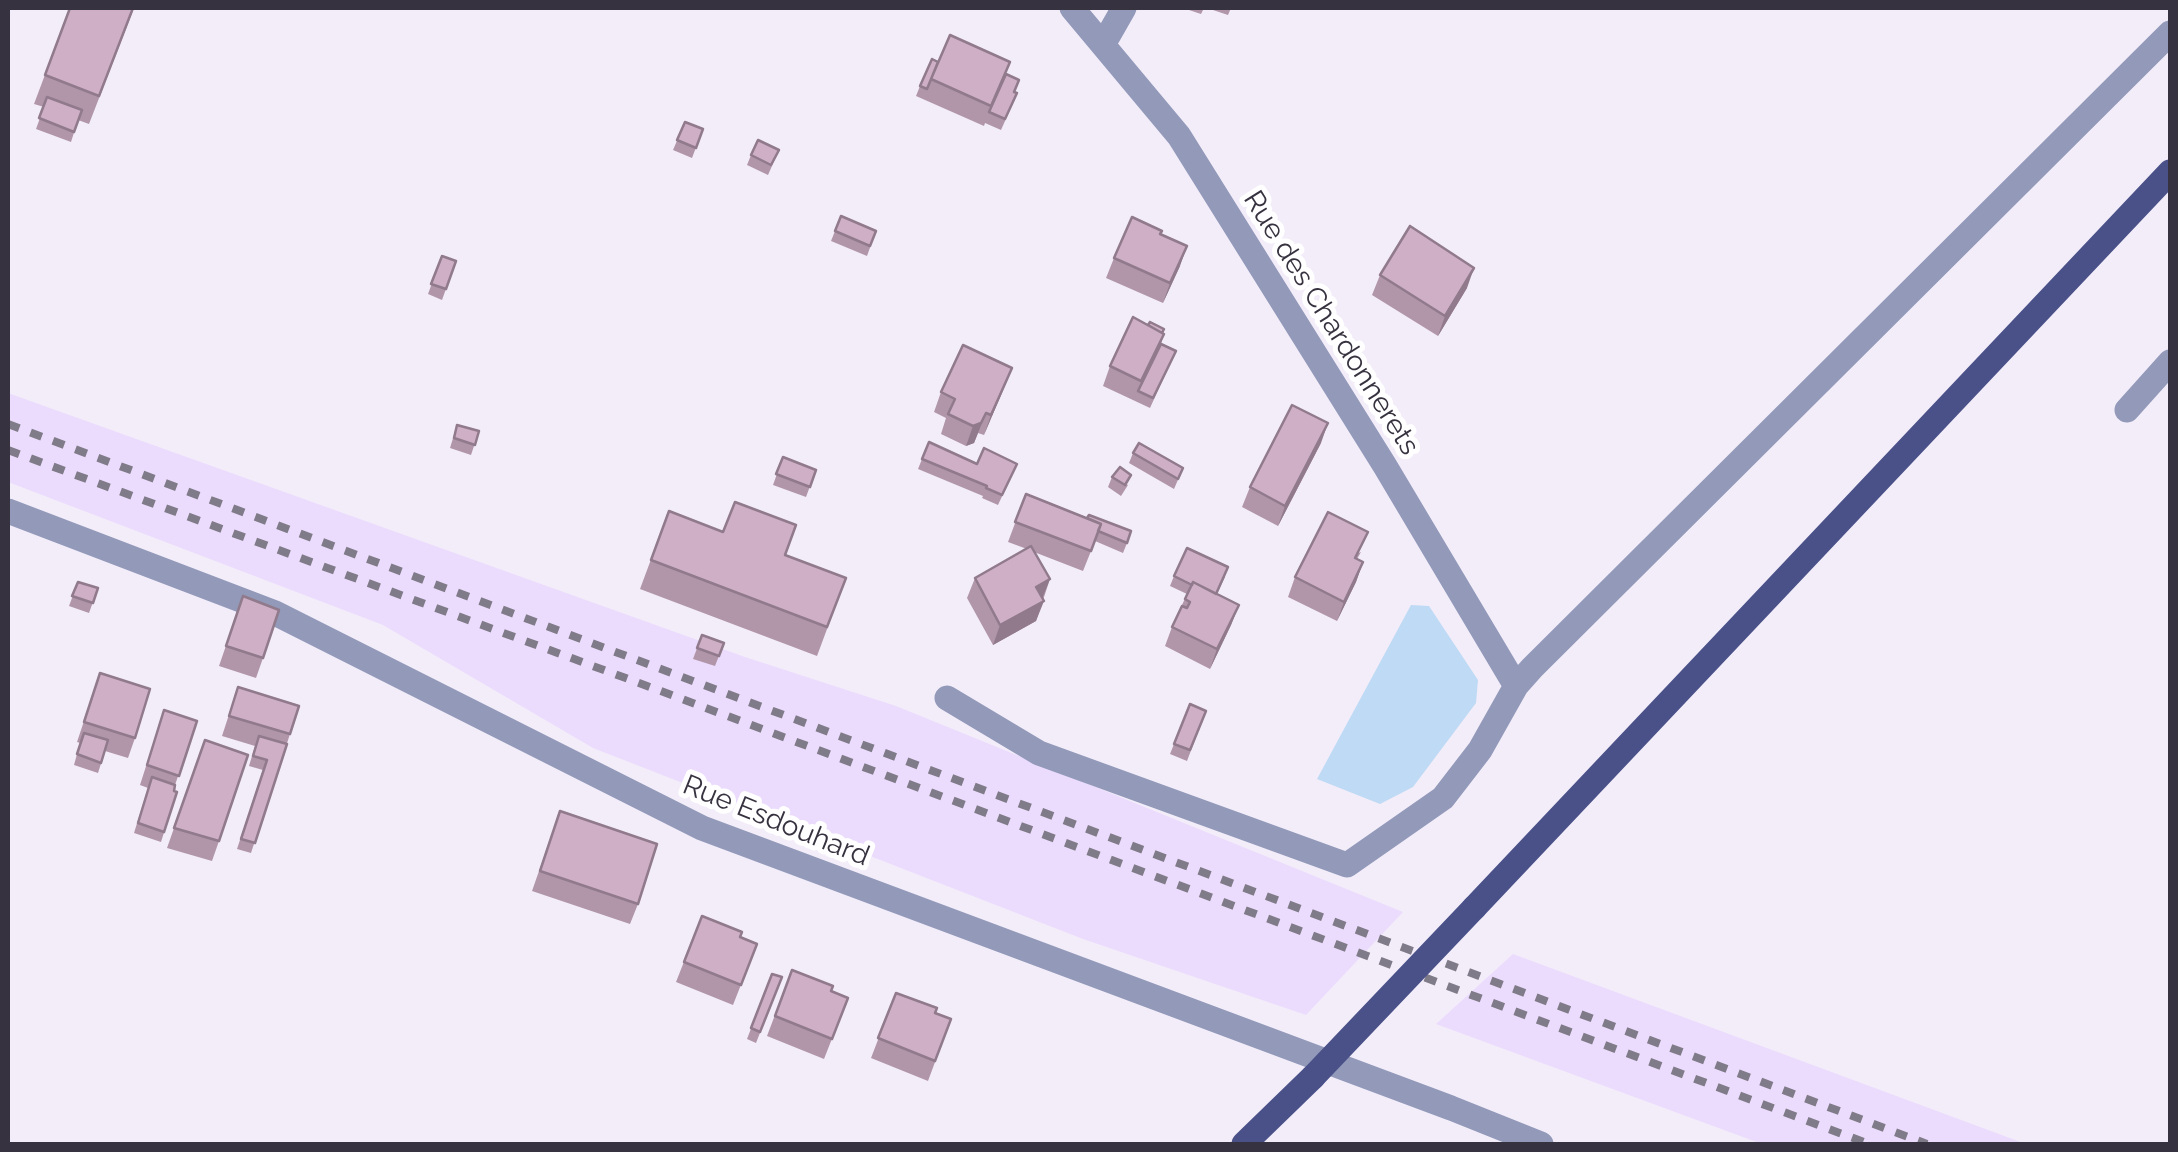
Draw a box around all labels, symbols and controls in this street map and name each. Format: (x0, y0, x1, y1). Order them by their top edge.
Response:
street label: Rue des Chardonnerets (1236, 185, 1426, 461)
street label: Rue Esdouhard (678, 768, 874, 874)

